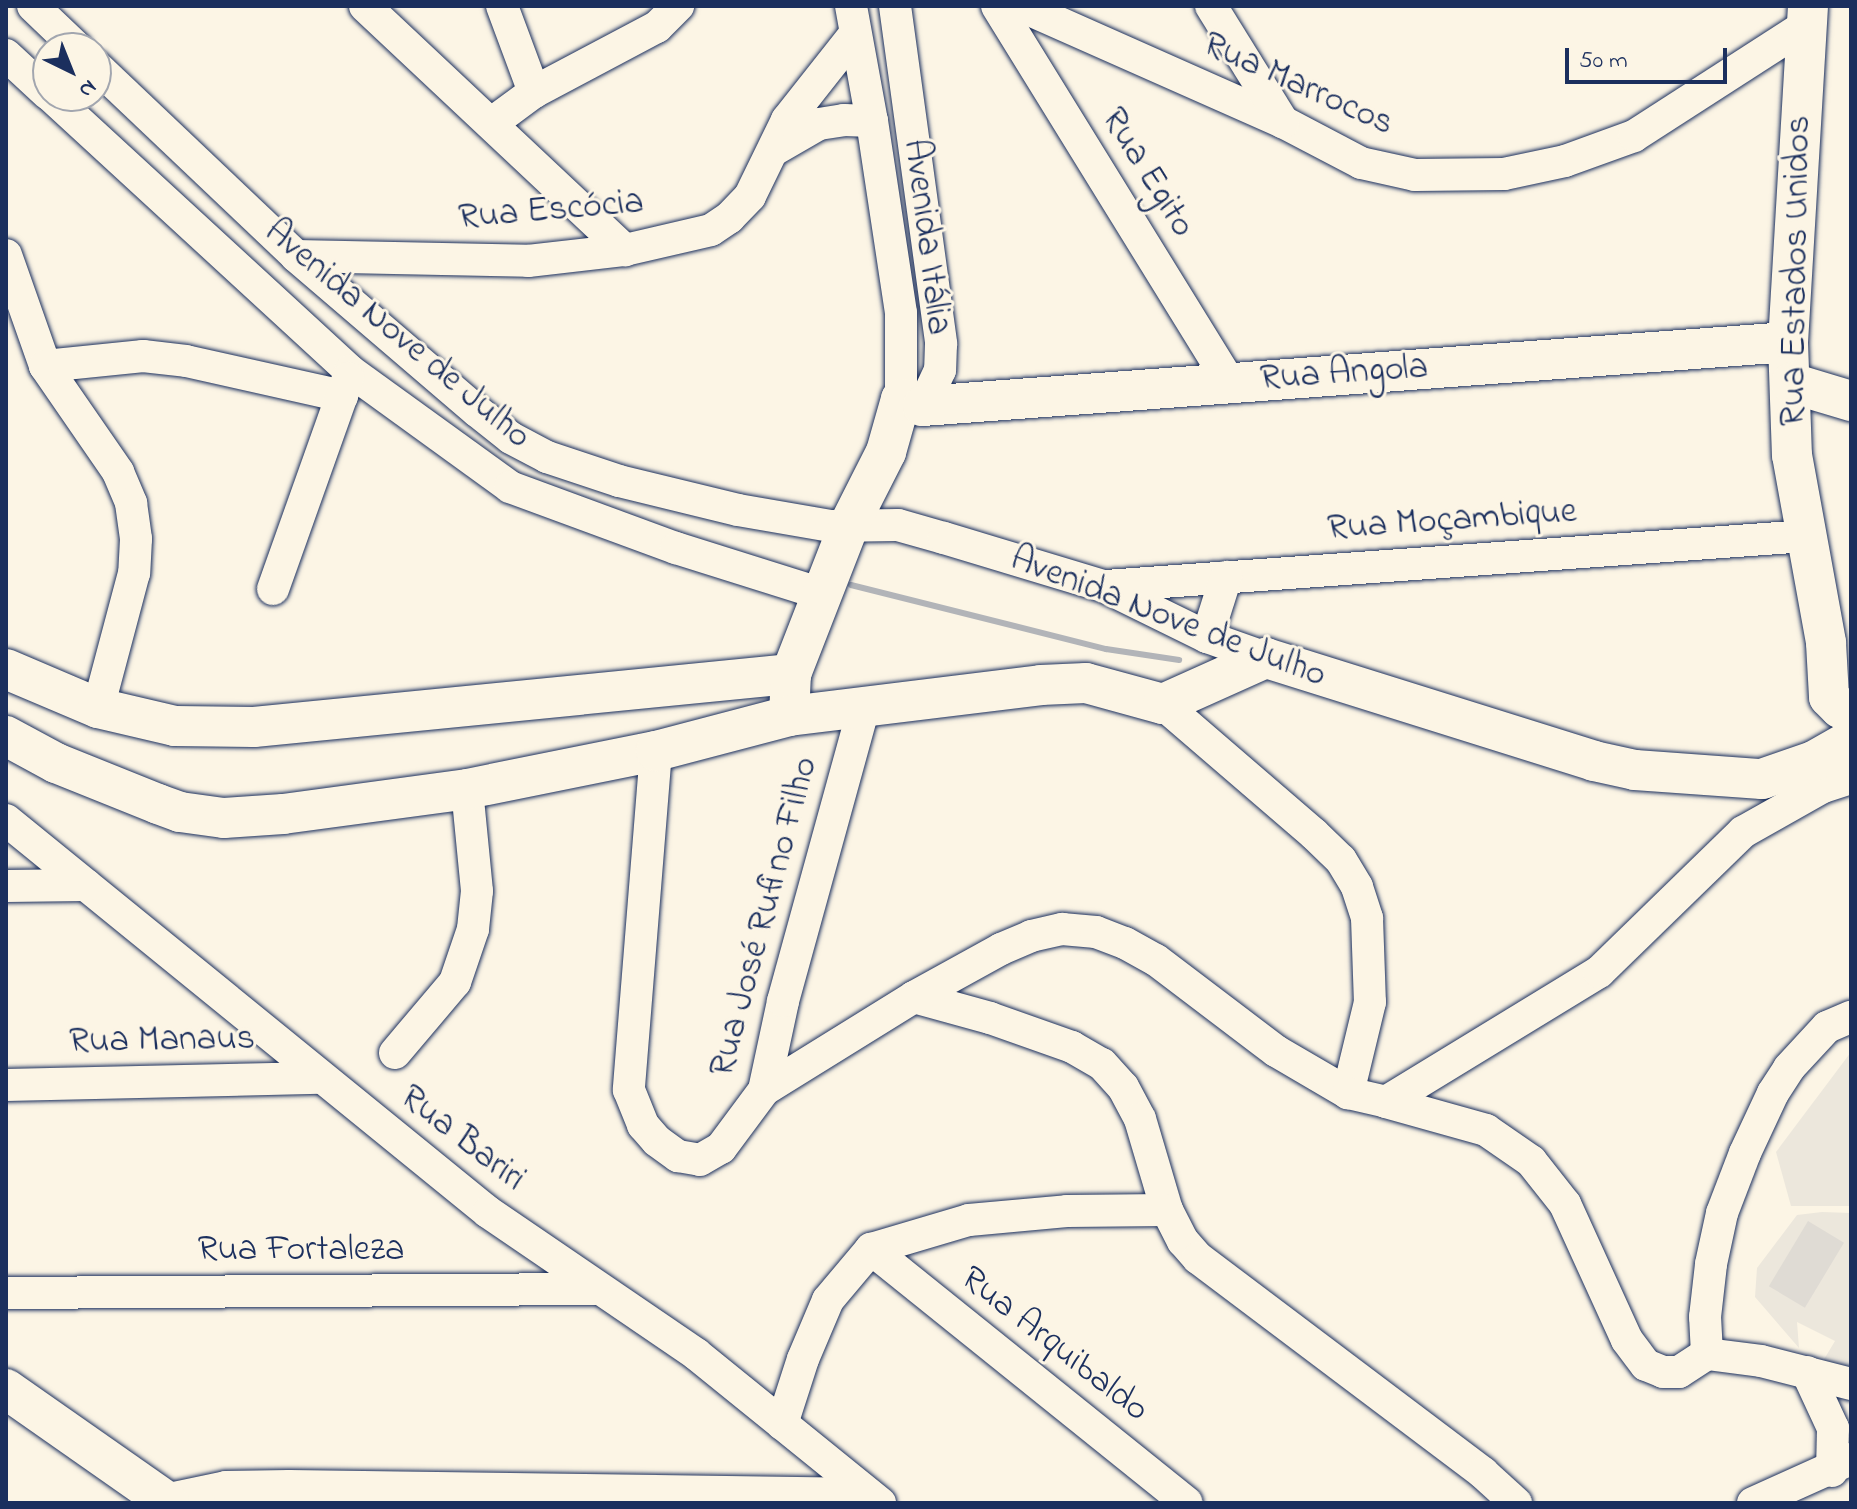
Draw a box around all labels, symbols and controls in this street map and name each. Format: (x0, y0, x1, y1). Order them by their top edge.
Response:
street label: Rua Marrocos (1196, 24, 1400, 146)
north arrow (32, 32, 112, 112)
scale bar (1569, 32, 1731, 82)
text: 50 m (1579, 44, 1628, 79)
text: N (71, 71, 103, 105)
street label: Rua Egito (1090, 100, 1204, 246)
street label: Rua Estados Unidos (1773, 115, 1821, 427)
street label: Avenida Itália (893, 137, 959, 337)
street label: Rua Escócia (457, 181, 645, 241)
street label: Avenida Nove de Julho (255, 211, 539, 459)
street label: Rua Angola (1259, 347, 1429, 401)
street label: Rua Moçambique (1326, 491, 1578, 551)
street label: Avenida Nove de Julho (1004, 538, 1332, 698)
street label: Rua José Rufino Filho (702, 752, 828, 1082)
street label: Rua Manaus (69, 1018, 255, 1064)
street label: Rua Bariri (390, 1076, 534, 1202)
street label: Rua Fortaleza (197, 1229, 405, 1273)
street label: Rua Arquibaldo (951, 1258, 1157, 1432)

